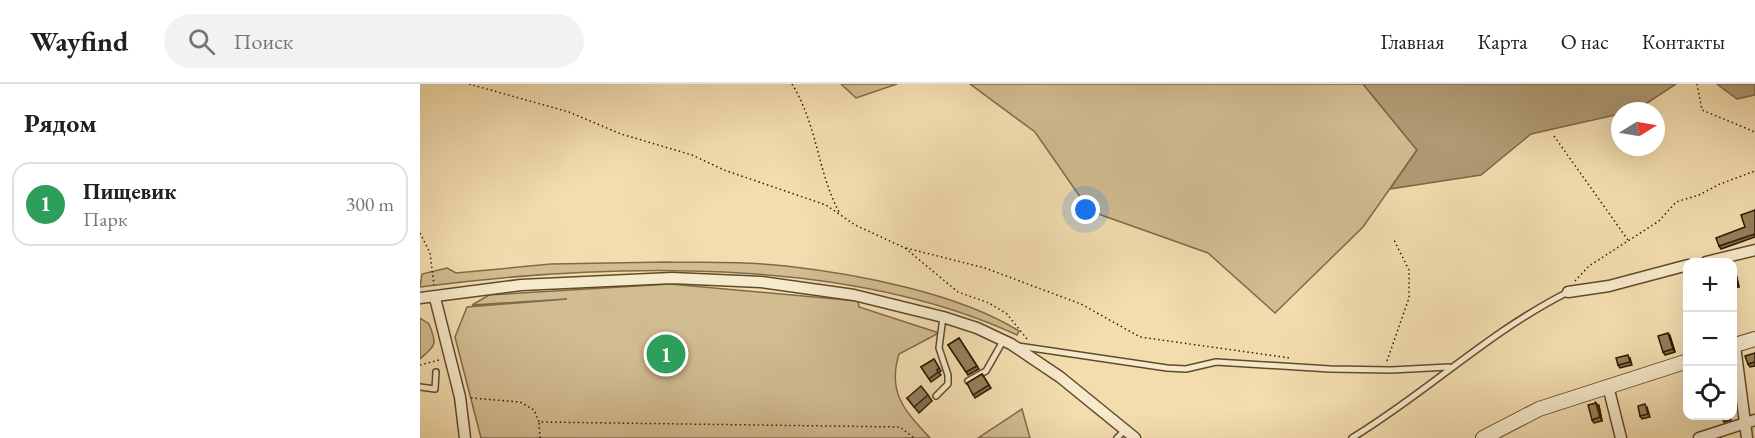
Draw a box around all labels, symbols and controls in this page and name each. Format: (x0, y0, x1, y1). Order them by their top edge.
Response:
search box (164, 14, 584, 68)
text: Wayfind (30, 23, 128, 59)
icon: search (185, 25, 218, 58)
text: Поиск (233, 27, 293, 56)
text: Главная (1380, 28, 1444, 55)
text: Карта (1477, 28, 1528, 55)
text: О нас (1561, 28, 1609, 55)
text: Контакты (1642, 28, 1725, 55)
north arrow (1611, 102, 1665, 156)
text: Рядом (24, 106, 97, 140)
text: Пищевик (83, 177, 176, 206)
text: 1 (40, 191, 51, 217)
text: 300 m (346, 191, 394, 217)
your location (1071, 195, 1100, 224)
text: Парк (83, 206, 127, 232)
map controls (1683, 258, 1737, 420)
button: + (1683, 258, 1737, 312)
button: − (1683, 312, 1737, 366)
pin: 1 (646, 332, 686, 376)
button: locate (1683, 366, 1737, 420)

